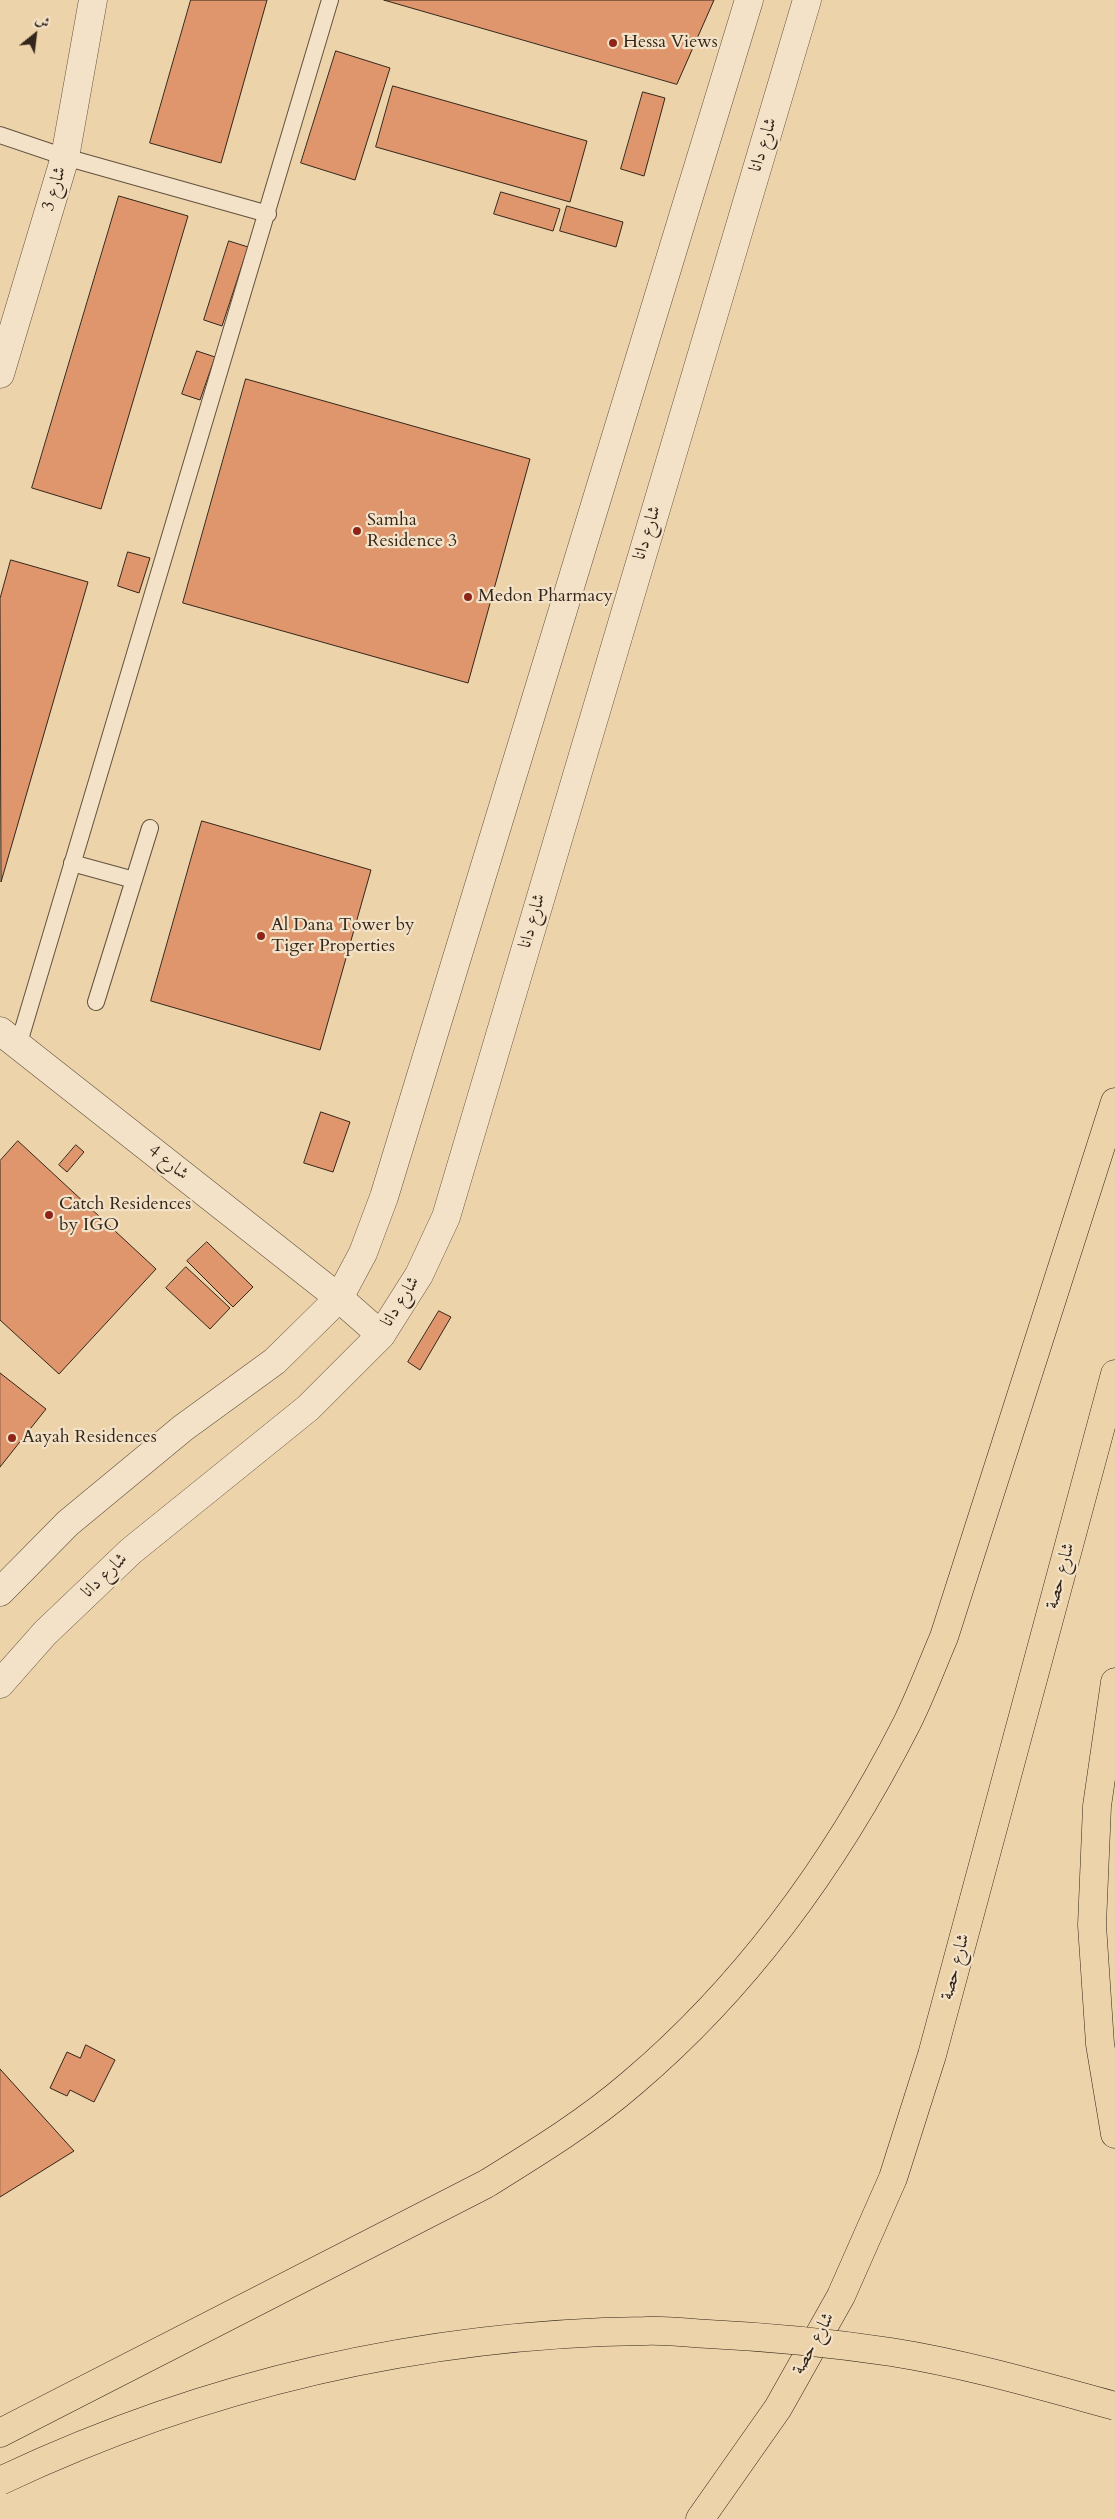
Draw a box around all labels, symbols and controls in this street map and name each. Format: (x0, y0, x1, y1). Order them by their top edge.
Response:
north arrow (10, 10, 60, 60)
text: ش (32, 10, 53, 33)
place label: Hessa Views (623, 32, 718, 54)
marker: Hessa Views (607, 37, 619, 49)
street label: شارع دانا (746, 115, 782, 175)
street label: شارع 3 (38, 164, 72, 214)
street label: شارع دانا (630, 503, 666, 563)
place label: Samha Residence 3 (367, 510, 457, 552)
marker: Samha Residence 3 (351, 525, 363, 537)
place label: Medon Pharmacy (478, 586, 613, 608)
marker: Medon Pharmacy (462, 591, 474, 603)
street label: شارع دانا (515, 891, 551, 951)
place label: Al Dana Tower by Tiger Properties (271, 915, 415, 958)
marker: Al Dana Tower by Tiger Properties (255, 930, 267, 942)
street label: شارع 4 (144, 1141, 192, 1185)
place label: Catch Residences by IGO (59, 1194, 191, 1236)
marker: Catch Residences by IGO (43, 1209, 55, 1221)
street label: شارع دانا (377, 1273, 425, 1331)
place label: Aayah Residences (22, 1427, 157, 1449)
marker: Aayah Residences (6, 1432, 18, 1444)
street label: شارع حصة (1042, 1541, 1080, 1611)
street label: شارع دانا (77, 1549, 133, 1603)
street label: شارع حصة (937, 1932, 975, 2002)
street label: شارع حصة (788, 2309, 840, 2379)

